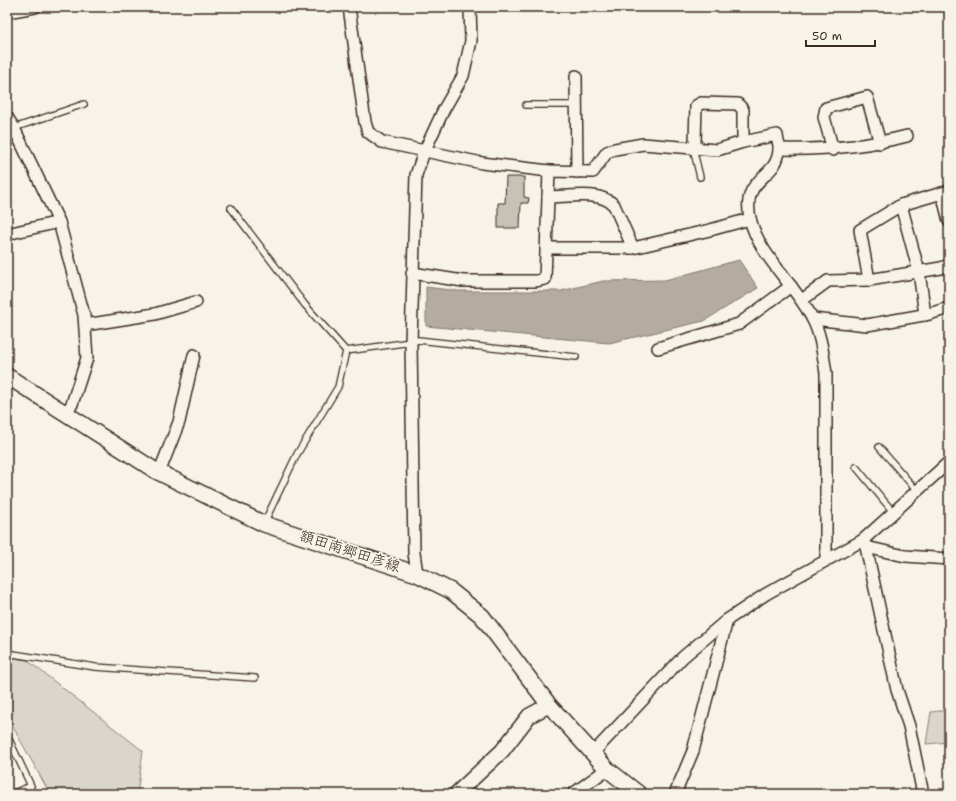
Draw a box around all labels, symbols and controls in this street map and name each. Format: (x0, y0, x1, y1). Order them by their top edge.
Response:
scale bar (806, 22, 875, 48)
text: 50 m (812, 28, 842, 44)
street label: 額田南郷田彦線 (297, 525, 403, 577)

